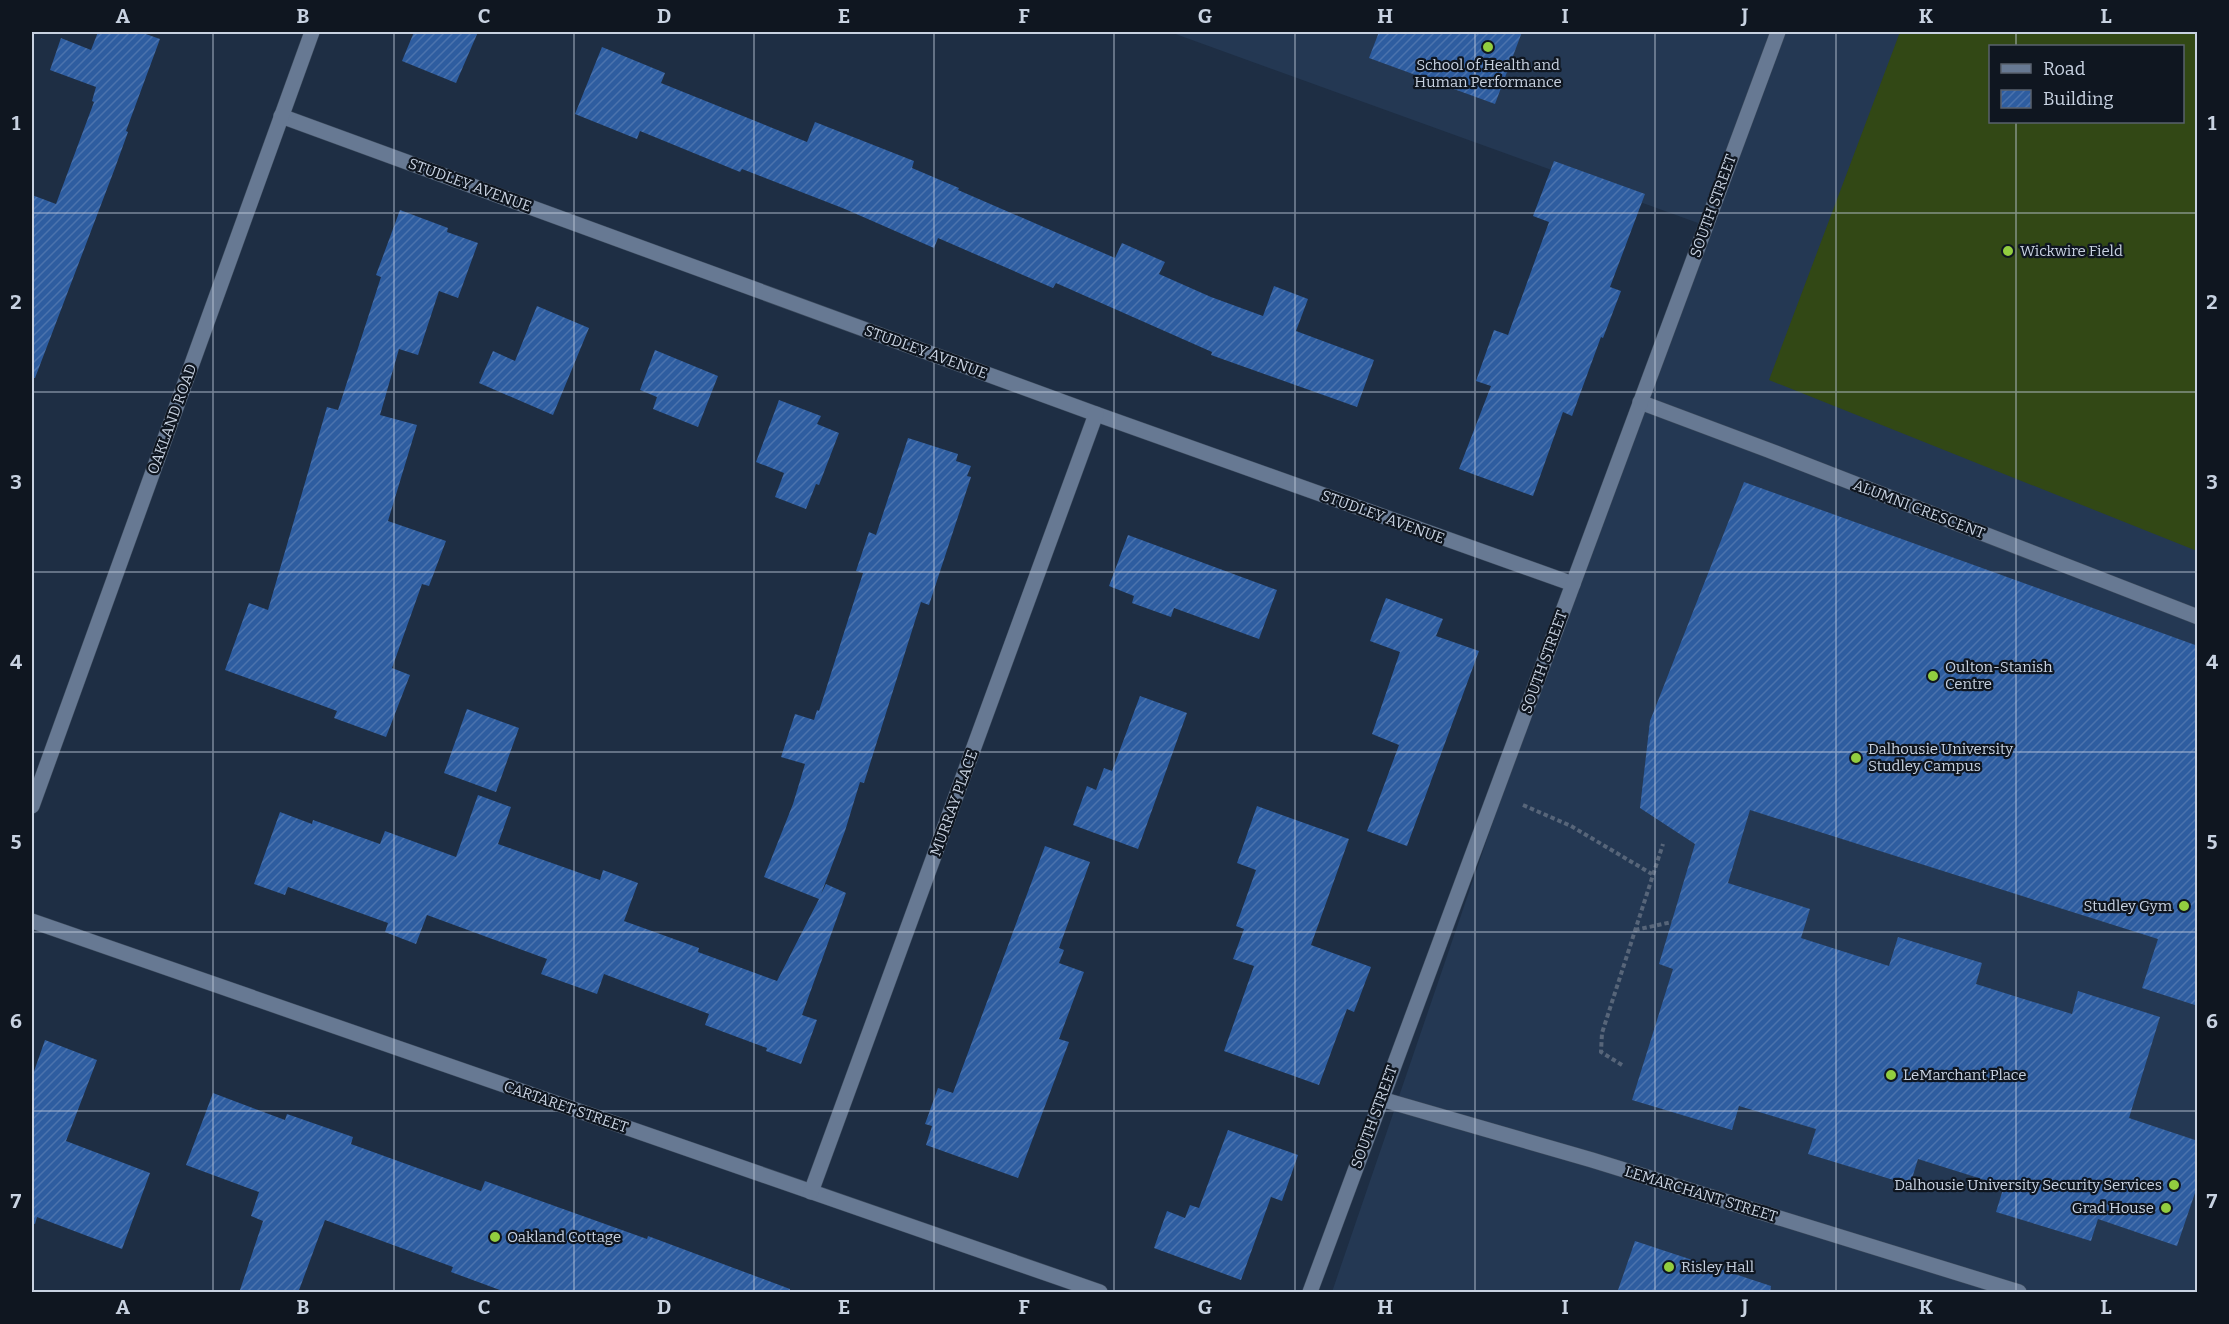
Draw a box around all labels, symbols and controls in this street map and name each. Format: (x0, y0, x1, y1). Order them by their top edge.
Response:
text: A (116, 4, 131, 28)
text: B (297, 4, 310, 28)
text: C (478, 4, 490, 28)
text: D (657, 4, 671, 28)
text: E (838, 4, 850, 28)
text: F (1018, 4, 1030, 28)
text: G (1198, 4, 1212, 28)
text: H (1377, 4, 1393, 28)
text: I (1561, 4, 1569, 28)
text: J (1741, 4, 1749, 28)
text: K (1919, 4, 1934, 28)
text: L (2100, 4, 2112, 28)
marker: School of Health and Human Performance (1481, 40, 1495, 54)
legend (1989, 45, 2184, 123)
place label: School of Health and Human Performance (1414, 56, 1562, 91)
text: Road (2043, 58, 2086, 80)
text: Building (2043, 88, 2114, 110)
text: 1 (12, 111, 21, 135)
text: 1 (2208, 111, 2217, 135)
street label: SOUTH STREET (1686, 152, 1740, 260)
street label: STUDLEY AVENUE (406, 154, 534, 216)
place label: Wickwire Field (2020, 242, 2123, 260)
marker: Wickwire Field (2001, 244, 2015, 258)
text: 2 (10, 290, 22, 314)
text: 2 (2206, 290, 2218, 314)
street label: STUDLEY AVENUE (862, 321, 990, 383)
street label: OAKLAND ROAD (144, 361, 200, 477)
text: 3 (10, 470, 22, 494)
text: 3 (2206, 470, 2218, 494)
street label: ALUMNI CRESCENT (1851, 476, 1988, 543)
street label: STUDLEY AVENUE (1319, 486, 1447, 548)
street label: SOUTH STREET (1517, 608, 1571, 716)
text: 4 (10, 650, 22, 674)
text: 4 (2206, 650, 2218, 674)
place label: Oulton-Stanish Centre (1945, 658, 2053, 693)
marker: Oulton-Stanish Centre (1926, 669, 1940, 683)
place label: Dalhousie University Studley Campus (1868, 740, 2013, 775)
street label: MURRAY PLACE (926, 747, 982, 859)
marker: Dalhousie University Studley Campus (1849, 751, 1863, 765)
text: 5 (11, 830, 22, 854)
text: 5 (2207, 830, 2218, 854)
place label: Studley Gym (2083, 897, 2173, 915)
marker: Studley Gym (2177, 899, 2191, 913)
text: 6 (10, 1009, 22, 1033)
text: 6 (2206, 1009, 2218, 1033)
street label: SOUTH STREET (1347, 1063, 1401, 1171)
place label: LeMarchant Place (1903, 1066, 2026, 1084)
marker: LeMarchant Place (1884, 1068, 1898, 1082)
street label: CARTARET STREET (501, 1077, 631, 1137)
street label: LEMARCHANT STREET (1623, 1162, 1780, 1226)
place label: Dalhousie University Security Services (1894, 1176, 2162, 1194)
marker: Dalhousie University Security Services (2167, 1178, 2181, 1192)
text: 7 (11, 1189, 22, 1213)
text: 7 (2207, 1189, 2218, 1213)
place label: Grad House (2072, 1199, 2154, 1217)
marker: Grad House (2159, 1201, 2173, 1215)
place label: Oakland Cottage (507, 1228, 621, 1246)
marker: Oakland Cottage (488, 1230, 502, 1244)
place label: Risley Hall (1681, 1258, 1754, 1276)
marker: Risley Hall (1662, 1260, 1676, 1274)
text: A (116, 1295, 131, 1319)
text: B (297, 1295, 310, 1319)
text: C (478, 1295, 490, 1319)
text: D (657, 1295, 671, 1319)
text: E (838, 1295, 850, 1319)
text: F (1018, 1295, 1030, 1319)
text: G (1198, 1295, 1212, 1319)
text: H (1377, 1295, 1393, 1319)
text: I (1561, 1295, 1569, 1319)
text: J (1741, 1295, 1749, 1319)
text: K (1919, 1295, 1934, 1319)
text: L (2100, 1295, 2112, 1319)

